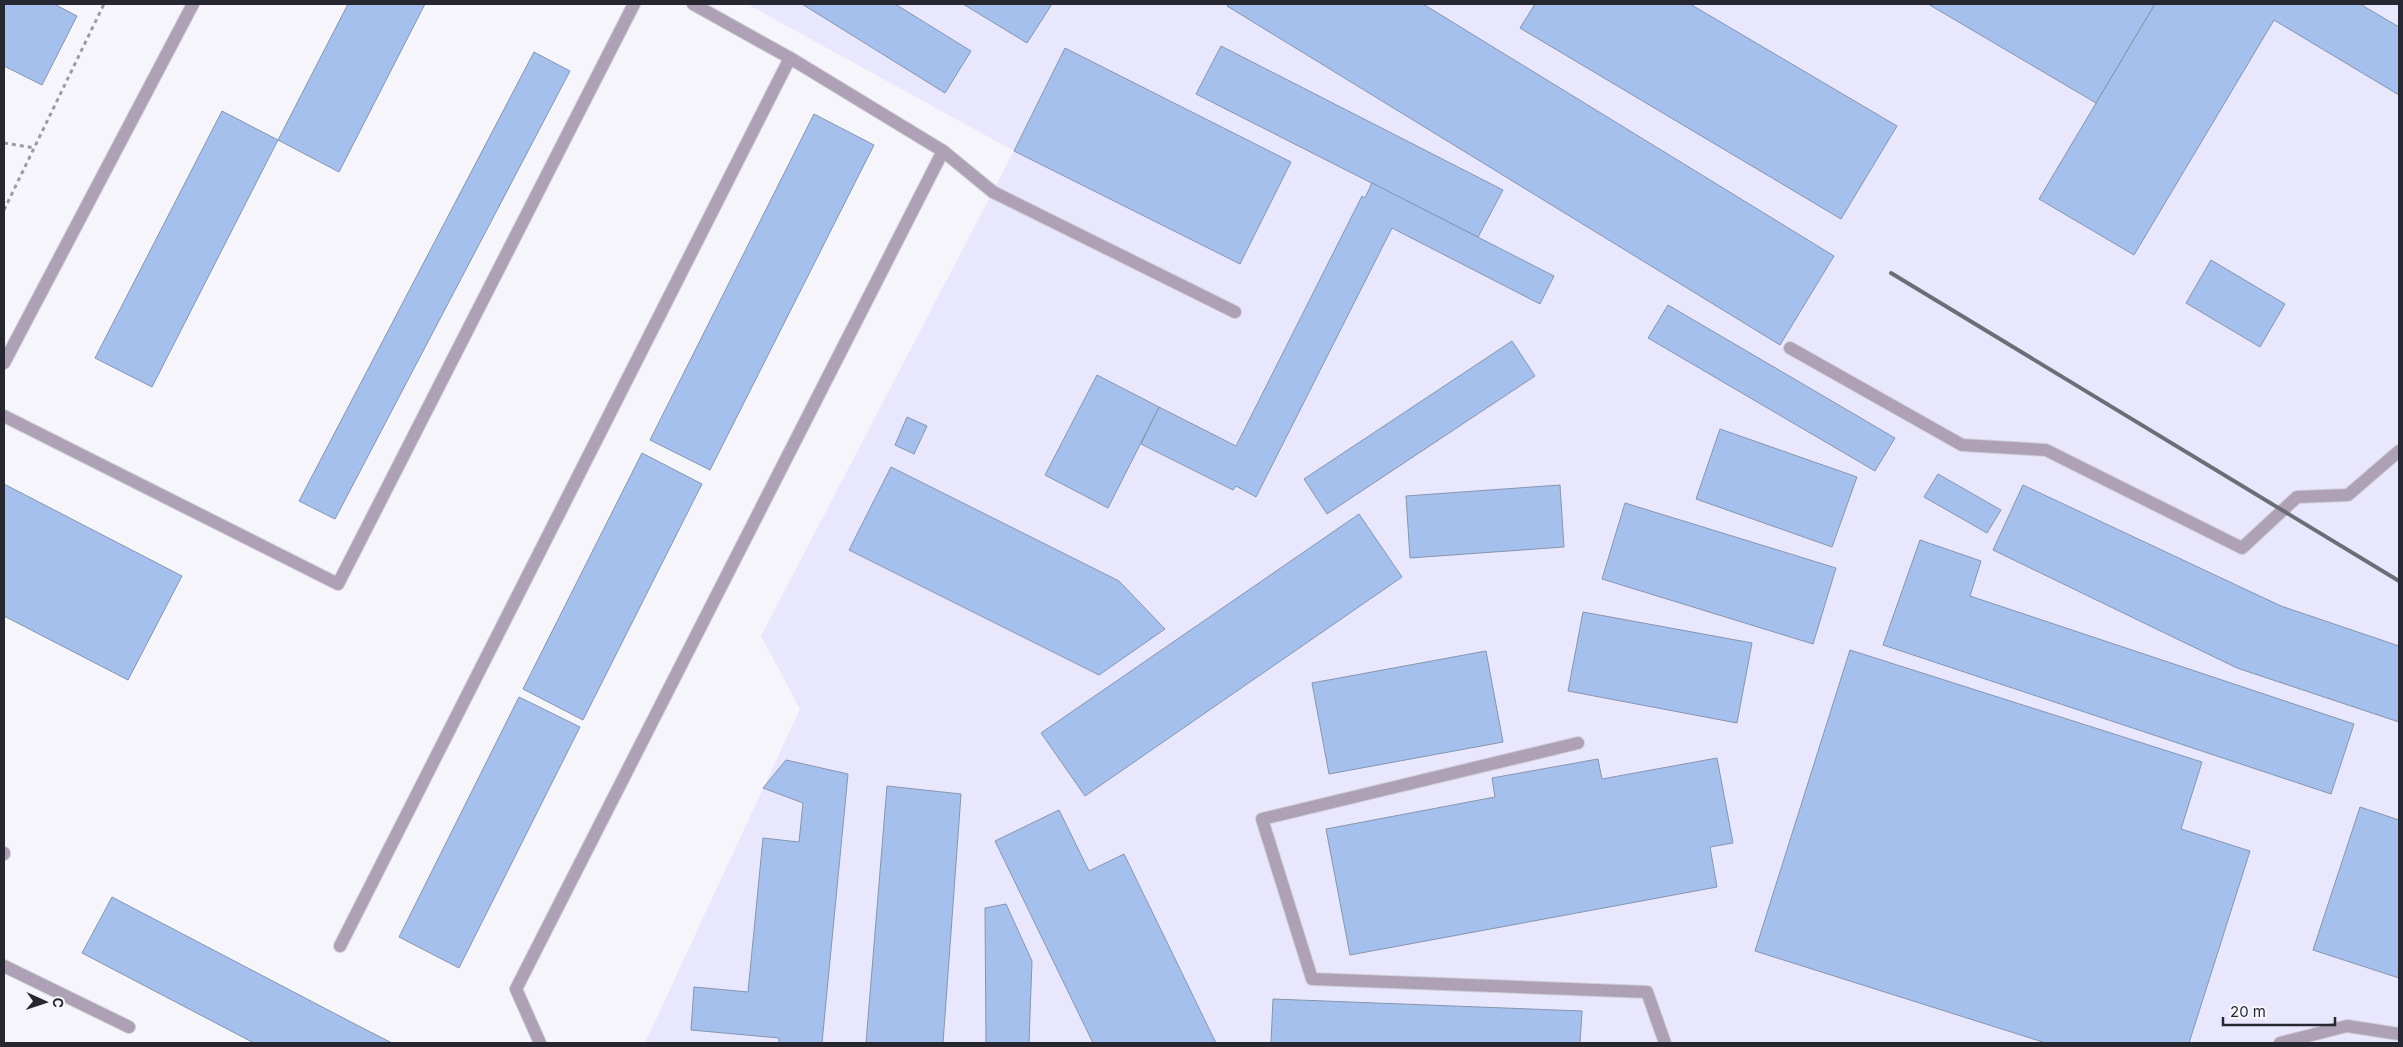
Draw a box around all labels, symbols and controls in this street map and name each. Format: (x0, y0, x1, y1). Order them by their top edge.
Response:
north arrow (20, 977, 70, 1027)
scale bar (2223, 994, 2336, 1026)
text: С (50, 997, 67, 1008)
text: 20 m (2230, 1002, 2266, 1021)

